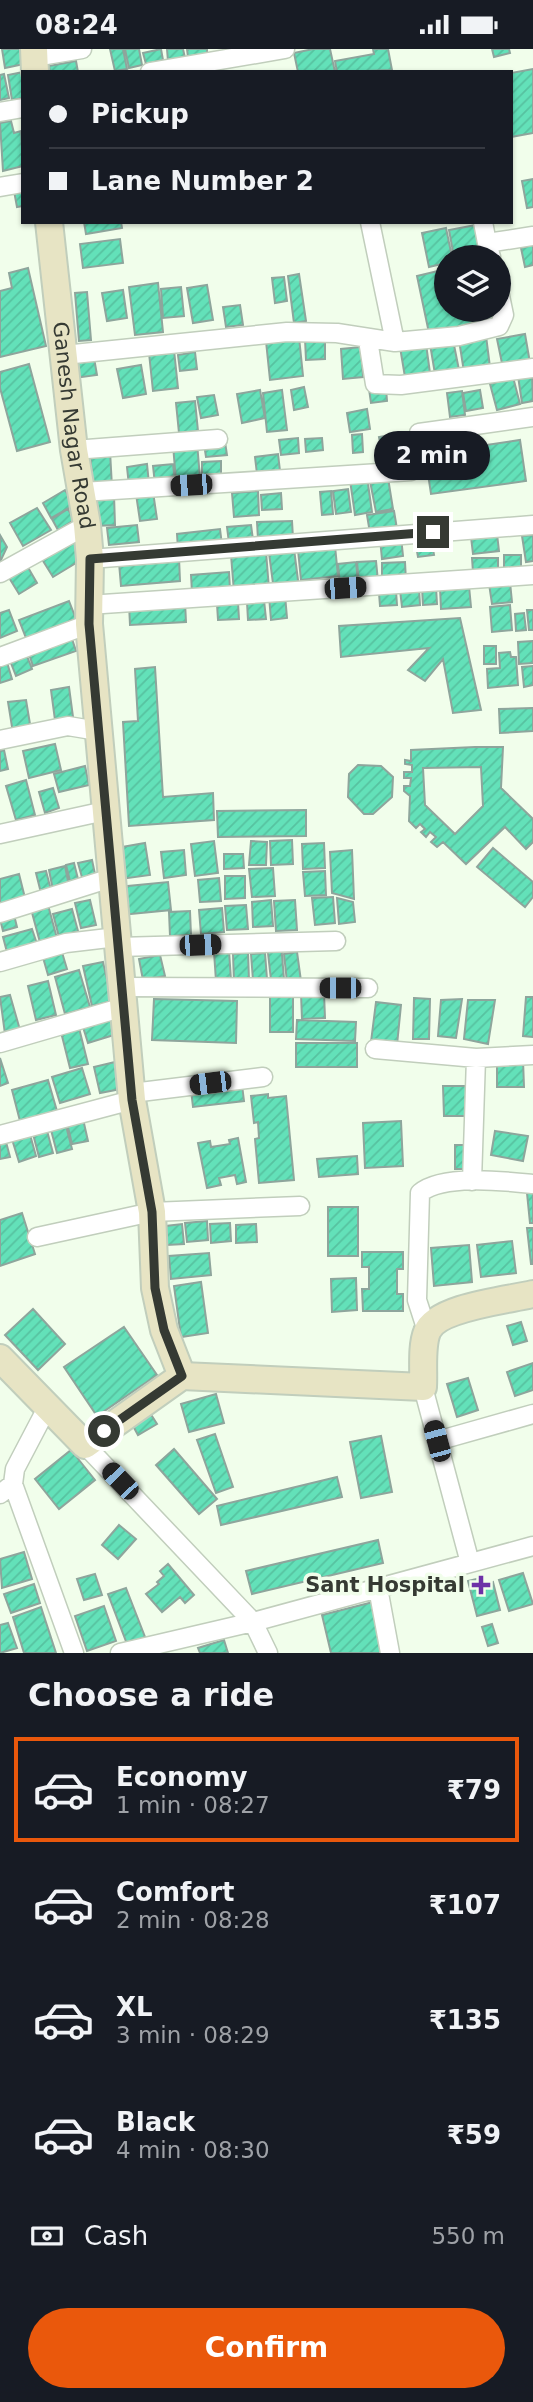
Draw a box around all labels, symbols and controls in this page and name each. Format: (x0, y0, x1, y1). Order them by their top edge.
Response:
text: 08:24 (35, 10, 118, 40)
text: Pickup (91, 99, 189, 129)
text: Lane Number 2 (91, 166, 314, 196)
map controls (434, 245, 511, 322)
button: layers (434, 245, 511, 322)
street label: Ganesh Nagar Road (48, 320, 100, 531)
callout: 2 min (375, 431, 491, 479)
text: 2 min (396, 442, 468, 468)
car (170, 473, 213, 497)
route end (417, 516, 449, 548)
car (324, 576, 367, 600)
car (179, 934, 222, 956)
car (320, 978, 362, 999)
car (188, 1070, 233, 1096)
route start (88, 1415, 120, 1447)
car (422, 1418, 453, 1464)
car (98, 1459, 143, 1503)
place label: Sant Hospital (305, 1573, 465, 1597)
marker: Sant Hospital (471, 1575, 491, 1595)
text: Choose a ride (28, 1676, 274, 1714)
icon: car (32, 1758, 95, 1821)
text: Economy (116, 1762, 247, 1792)
text: ₹79 (447, 1775, 501, 1805)
text: 1 min · 08:27 (116, 1792, 270, 1818)
icon: car (32, 1873, 95, 1936)
text: Comfort (116, 1877, 234, 1907)
text: ₹107 (429, 1890, 501, 1920)
text: 2 min · 08:28 (116, 1907, 270, 1933)
icon: car (32, 1988, 95, 2051)
text: XL (116, 1992, 153, 2022)
text: ₹135 (429, 2005, 501, 2035)
text: 3 min · 08:29 (116, 2022, 270, 2048)
icon: car (32, 2103, 95, 2166)
text: Black (116, 2107, 195, 2137)
text: ₹59 (447, 2120, 501, 2150)
text: 4 min · 08:30 (116, 2137, 270, 2163)
icon: cash (28, 2217, 66, 2255)
text: Cash (84, 2221, 148, 2251)
text: 550 m (431, 2223, 505, 2249)
button: Confirm (28, 2308, 505, 2388)

